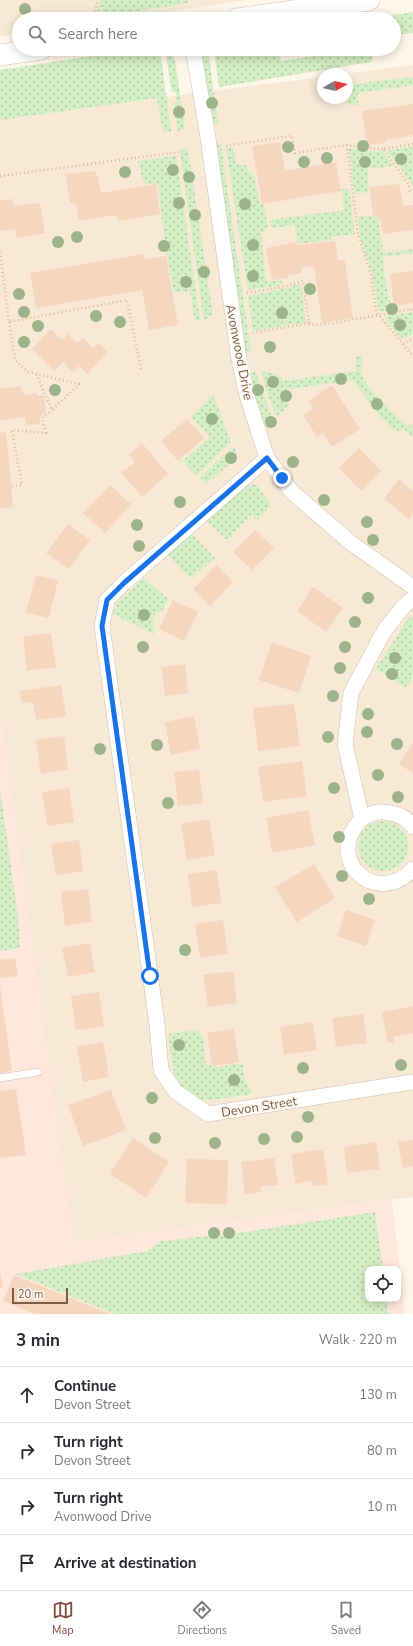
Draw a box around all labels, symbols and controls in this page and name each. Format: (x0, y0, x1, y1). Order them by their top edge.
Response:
search box (12, 12, 401, 56)
icon: search (26, 23, 48, 45)
text: Search here (58, 24, 138, 44)
north arrow (317, 68, 353, 104)
street label: Avonwood Drive (221, 303, 257, 402)
route end (273, 469, 291, 487)
route start (141, 967, 159, 985)
street label: Devon Street (220, 1092, 299, 1122)
map controls (365, 1266, 401, 1302)
button: locate (365, 1266, 401, 1302)
scale bar (12, 1286, 68, 1305)
text: 20 m (18, 1287, 43, 1302)
text: 3 min (16, 1329, 60, 1352)
text: Walk · 220 m (319, 1331, 397, 1349)
text: Continue (54, 1376, 116, 1396)
icon: ahead (16, 1384, 38, 1406)
text: 130 m (359, 1386, 397, 1404)
text: Devon Street (54, 1396, 131, 1414)
text: Turn right (54, 1432, 123, 1452)
icon: right (16, 1440, 38, 1462)
text: 80 m (367, 1442, 397, 1460)
text: Devon Street (54, 1452, 131, 1470)
text: Turn right (54, 1488, 123, 1508)
icon: right (16, 1496, 38, 1518)
text: 10 m (367, 1498, 397, 1516)
text: Avonwood Drive (54, 1508, 151, 1526)
icon: arrive (16, 1552, 38, 1574)
text: Arrive at destination (54, 1553, 197, 1573)
tab: Map (52, 1599, 74, 1638)
tab: Directions (178, 1599, 227, 1638)
tab: Saved (331, 1599, 361, 1638)

